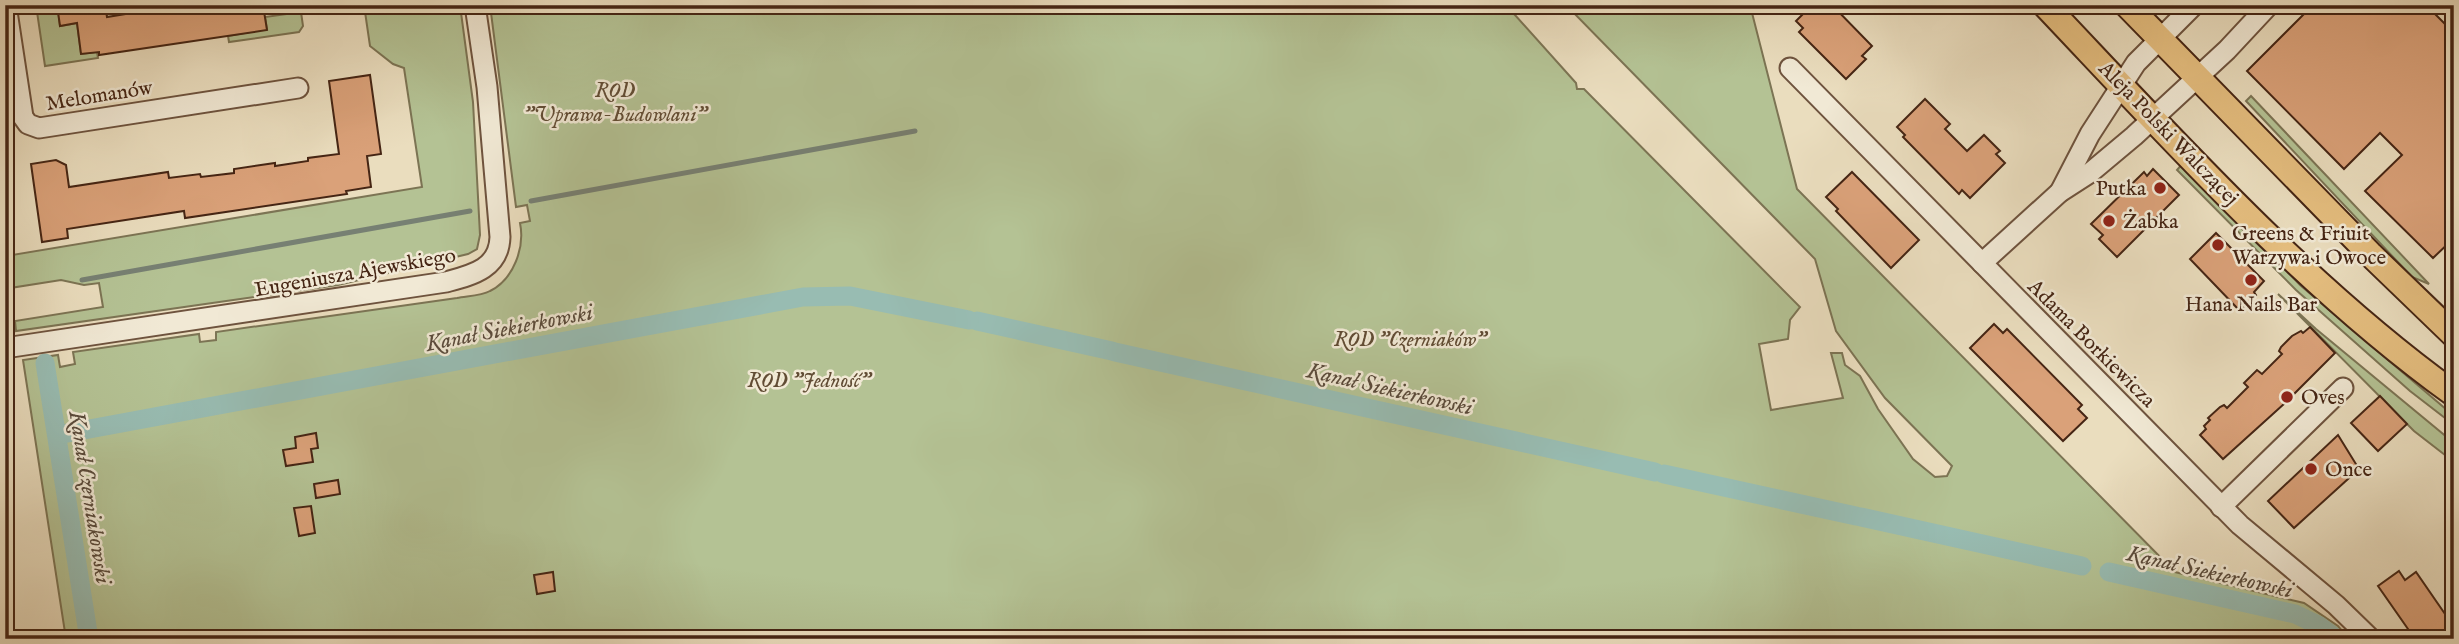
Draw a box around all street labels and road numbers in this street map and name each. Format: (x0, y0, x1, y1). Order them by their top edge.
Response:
street label: Aleja Polski Walczącej (2091, 55, 2244, 212)
street label: Melomanów (44, 75, 156, 118)
street label: Eugeniusza Ajewskiego (253, 242, 458, 304)
street label: Adama Borkiewicza (2020, 273, 2161, 415)

